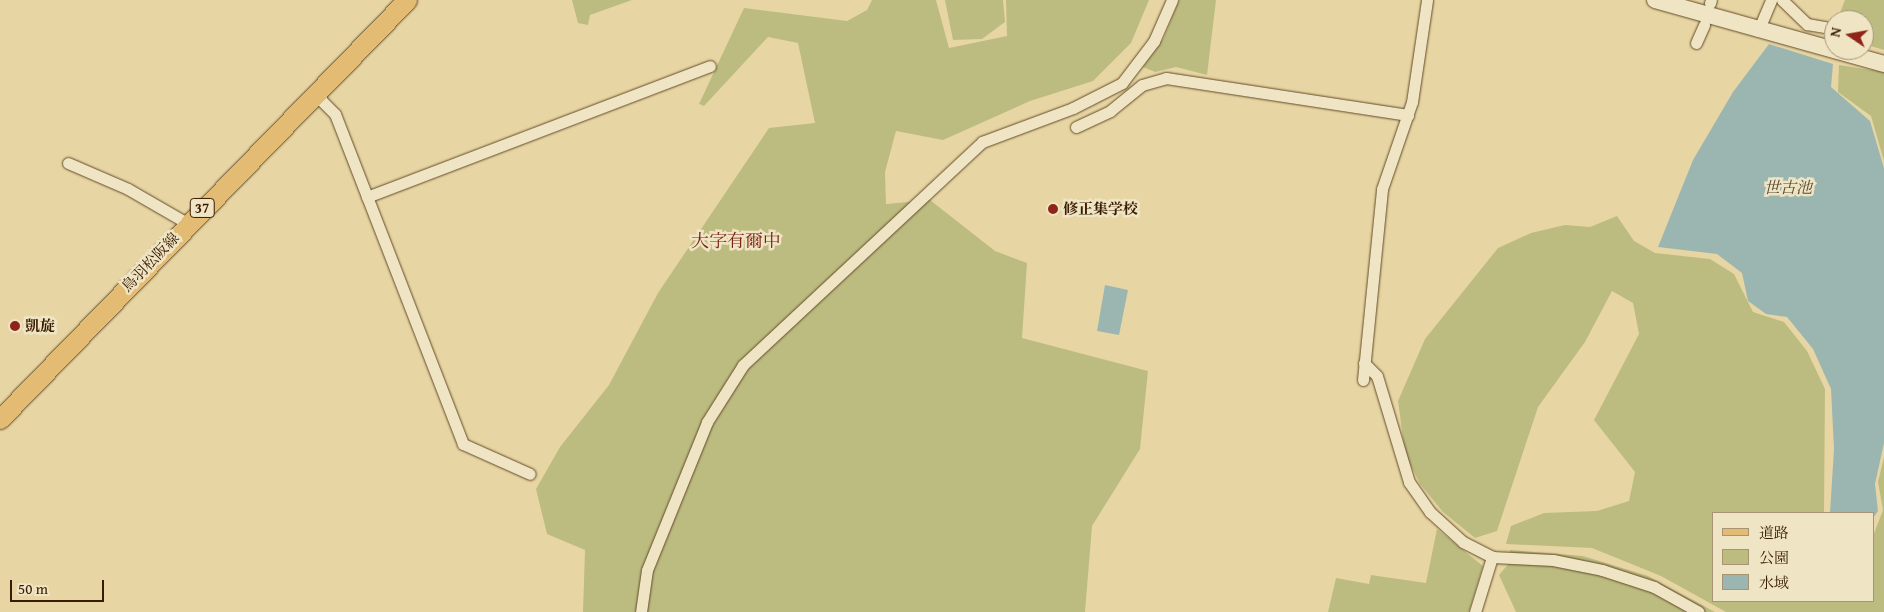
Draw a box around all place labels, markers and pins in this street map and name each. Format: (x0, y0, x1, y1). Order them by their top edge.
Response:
place label: 修正集学校 (1063, 200, 1138, 218)
marker: 修正集学校 (1047, 203, 1059, 215)
place label: 凱旋 (25, 317, 55, 335)
marker: 凱旋 (9, 320, 21, 332)

